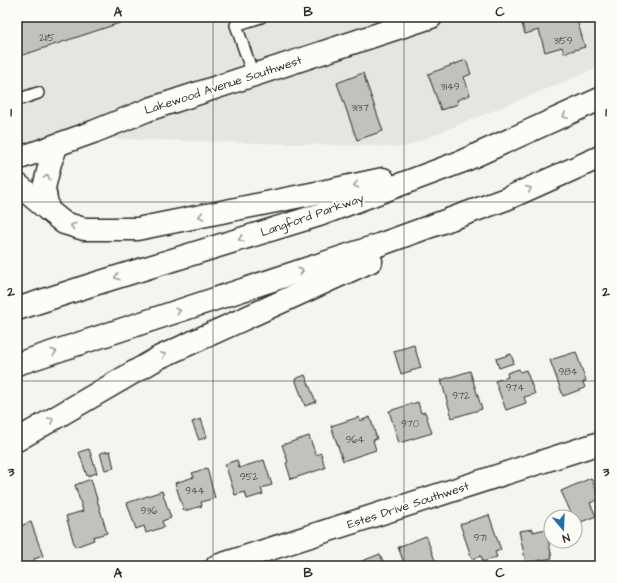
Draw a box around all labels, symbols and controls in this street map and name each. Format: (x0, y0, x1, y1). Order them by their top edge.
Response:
text: A (114, 3, 123, 21)
text: B (303, 3, 313, 21)
text: C (495, 3, 505, 21)
house number: 2115 (39, 31, 55, 45)
house number: 3159 (553, 34, 573, 48)
street label: Lakewood Avenue Southwest (142, 52, 304, 119)
house number: 3149 (441, 80, 460, 94)
house number: 3137 (351, 101, 369, 115)
text: 1 (10, 103, 12, 121)
text: 1 (605, 103, 607, 121)
one-way arrow (561, 111, 569, 119)
one-way arrow (42, 174, 50, 180)
one-way arrow (353, 180, 359, 188)
one-way arrow (524, 186, 532, 194)
street label: Langford Parkway (258, 190, 367, 242)
one-way arrow (198, 211, 204, 220)
one-way arrow (70, 222, 77, 230)
one-way arrow (238, 234, 245, 243)
one-way arrow (297, 267, 304, 275)
one-way arrow (113, 272, 120, 281)
text: 2 (6, 283, 15, 301)
text: 2 (601, 283, 610, 301)
one-way arrow (174, 307, 181, 316)
one-way arrow (50, 348, 57, 357)
one-way arrow (159, 352, 167, 360)
house number: 984 (559, 365, 578, 379)
house number: 974 (506, 381, 525, 395)
house number: 972 (452, 389, 470, 403)
house number: 970 (401, 417, 419, 431)
one-way arrow (47, 418, 54, 425)
house number: 964 (346, 433, 365, 447)
text: 3 (7, 463, 15, 481)
text: 3 (602, 463, 610, 481)
house number: 952 (240, 470, 259, 484)
street label: Estes Drive Southwest (345, 478, 472, 533)
house number: 944 (185, 484, 205, 498)
house number: 936 (140, 504, 158, 518)
north arrow (543, 509, 583, 549)
text: N (560, 530, 572, 546)
house number: 971 (473, 531, 487, 545)
text: A (114, 564, 123, 582)
text: B (303, 564, 313, 582)
text: C (495, 564, 505, 582)

